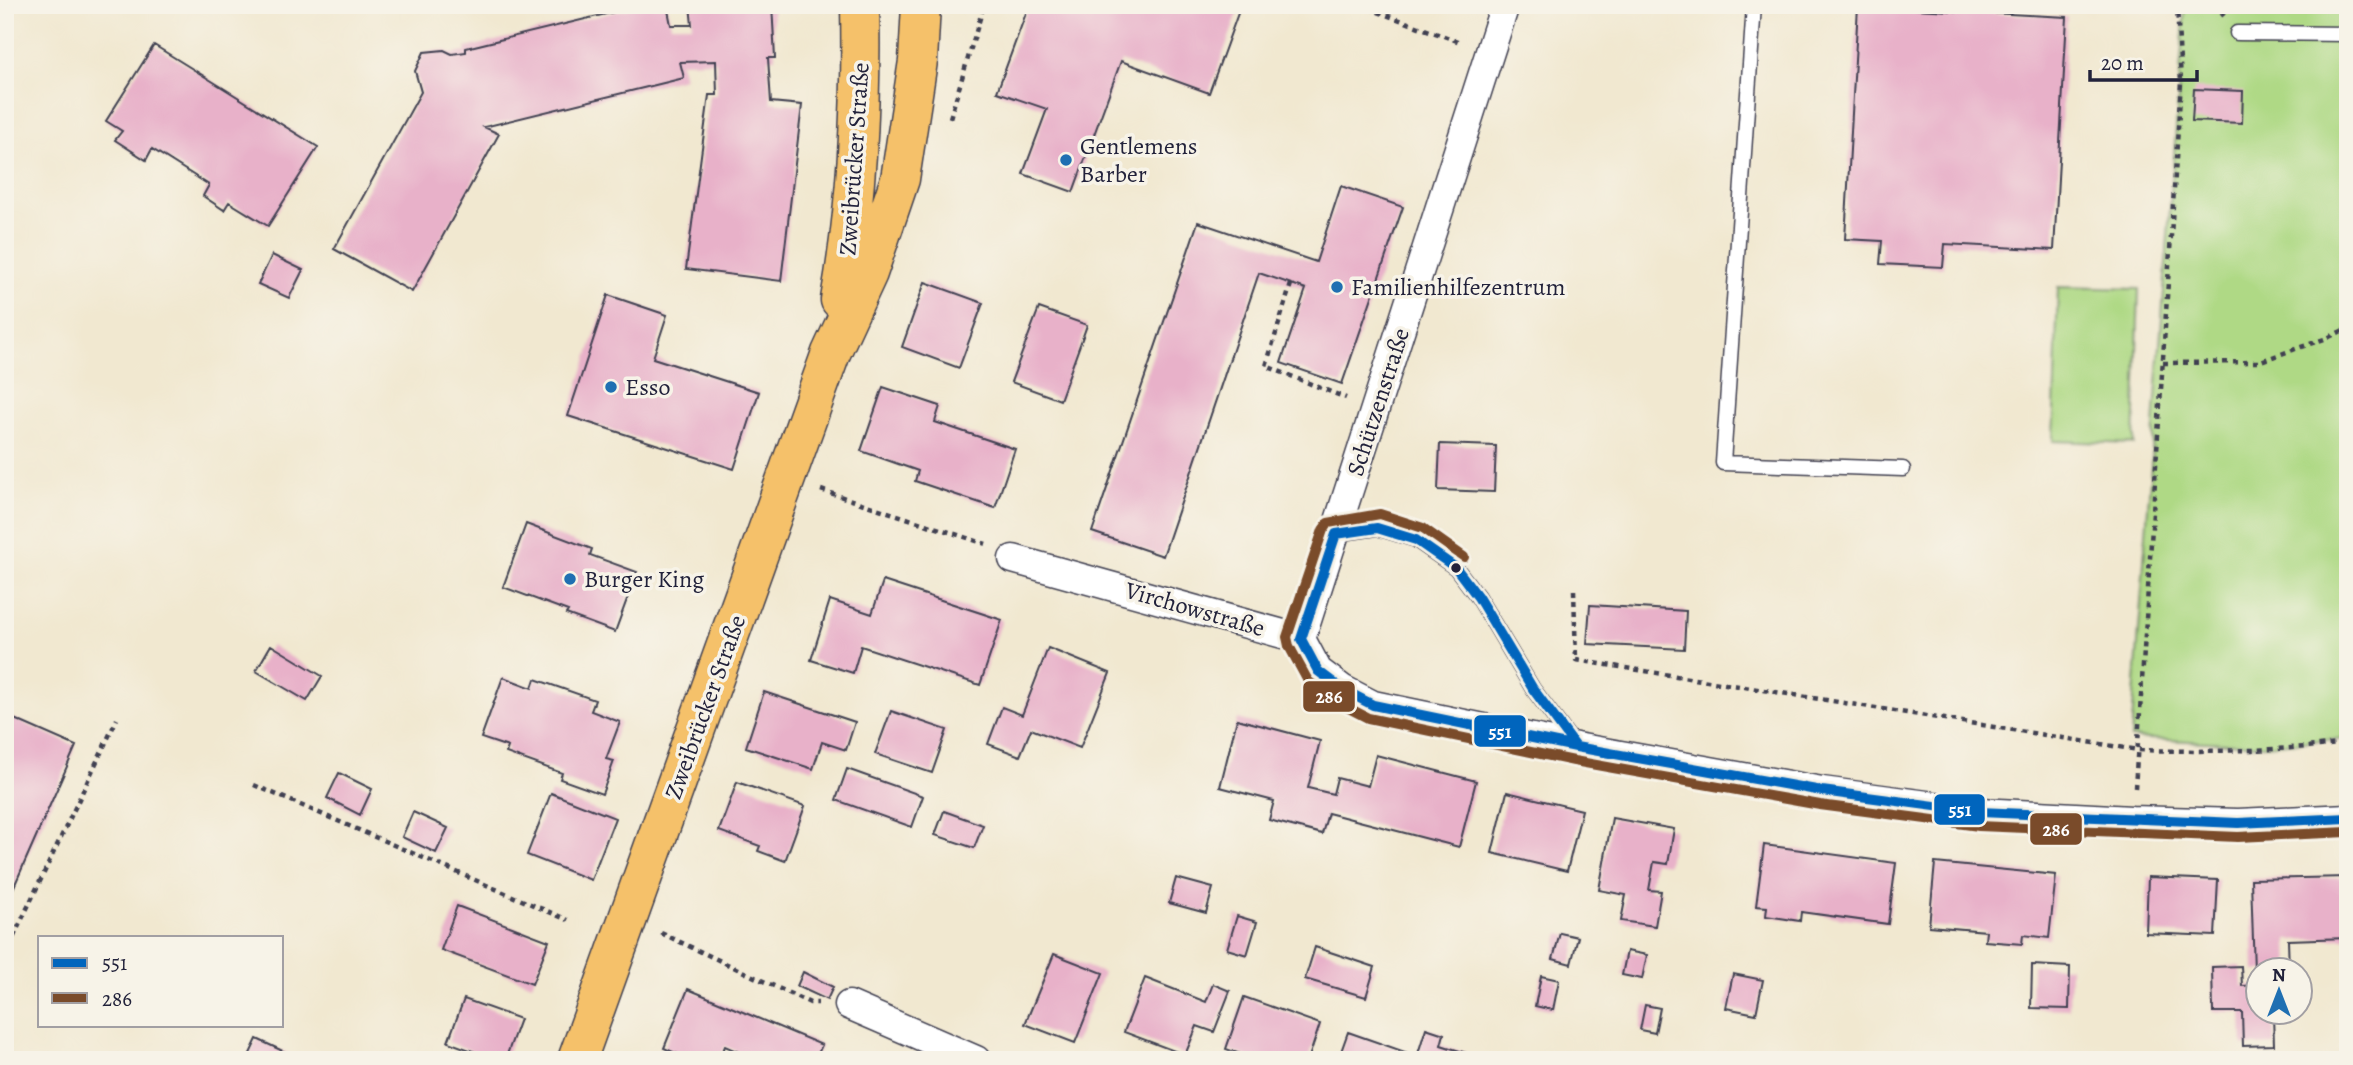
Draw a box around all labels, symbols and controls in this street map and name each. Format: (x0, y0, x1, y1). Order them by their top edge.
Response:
scale bar (2090, 38, 2197, 82)
text: 20 m (2101, 49, 2144, 77)
street label: Zweibrücker Straße (831, 61, 877, 257)
place label: Gentlemens Barber (1080, 130, 1197, 190)
marker: Gentlemens Barber (1058, 152, 1074, 168)
place label: Familienhilfezentrum (1351, 271, 1565, 303)
marker: Familienhilfezentrum (1329, 279, 1345, 295)
street label: Schützenstraße (1339, 324, 1417, 480)
place label: Esso (625, 371, 670, 403)
marker: Esso (603, 379, 619, 395)
unlabelled marker (1449, 561, 1463, 575)
place label: Burger King (584, 563, 704, 595)
marker: Burger King (562, 571, 578, 587)
street label: Virchowstraße (1121, 574, 1268, 644)
street label: Zweibrücker Straße (657, 611, 753, 803)
line badge: 286 (1302, 680, 1356, 713)
text: 286 (1315, 684, 1343, 710)
line badge: 551 (1473, 714, 1527, 748)
text: 551 (1488, 719, 1512, 745)
line badge: 551 (1933, 793, 1986, 826)
text: 551 (1948, 797, 1972, 823)
line badge: 286 (2029, 812, 2083, 846)
text: 286 (2042, 817, 2070, 843)
legend (38, 936, 284, 1026)
text: 551 (102, 949, 127, 977)
north arrow (2244, 956, 2314, 1026)
text: N (2272, 962, 2286, 988)
text: 286 (102, 985, 132, 1013)

